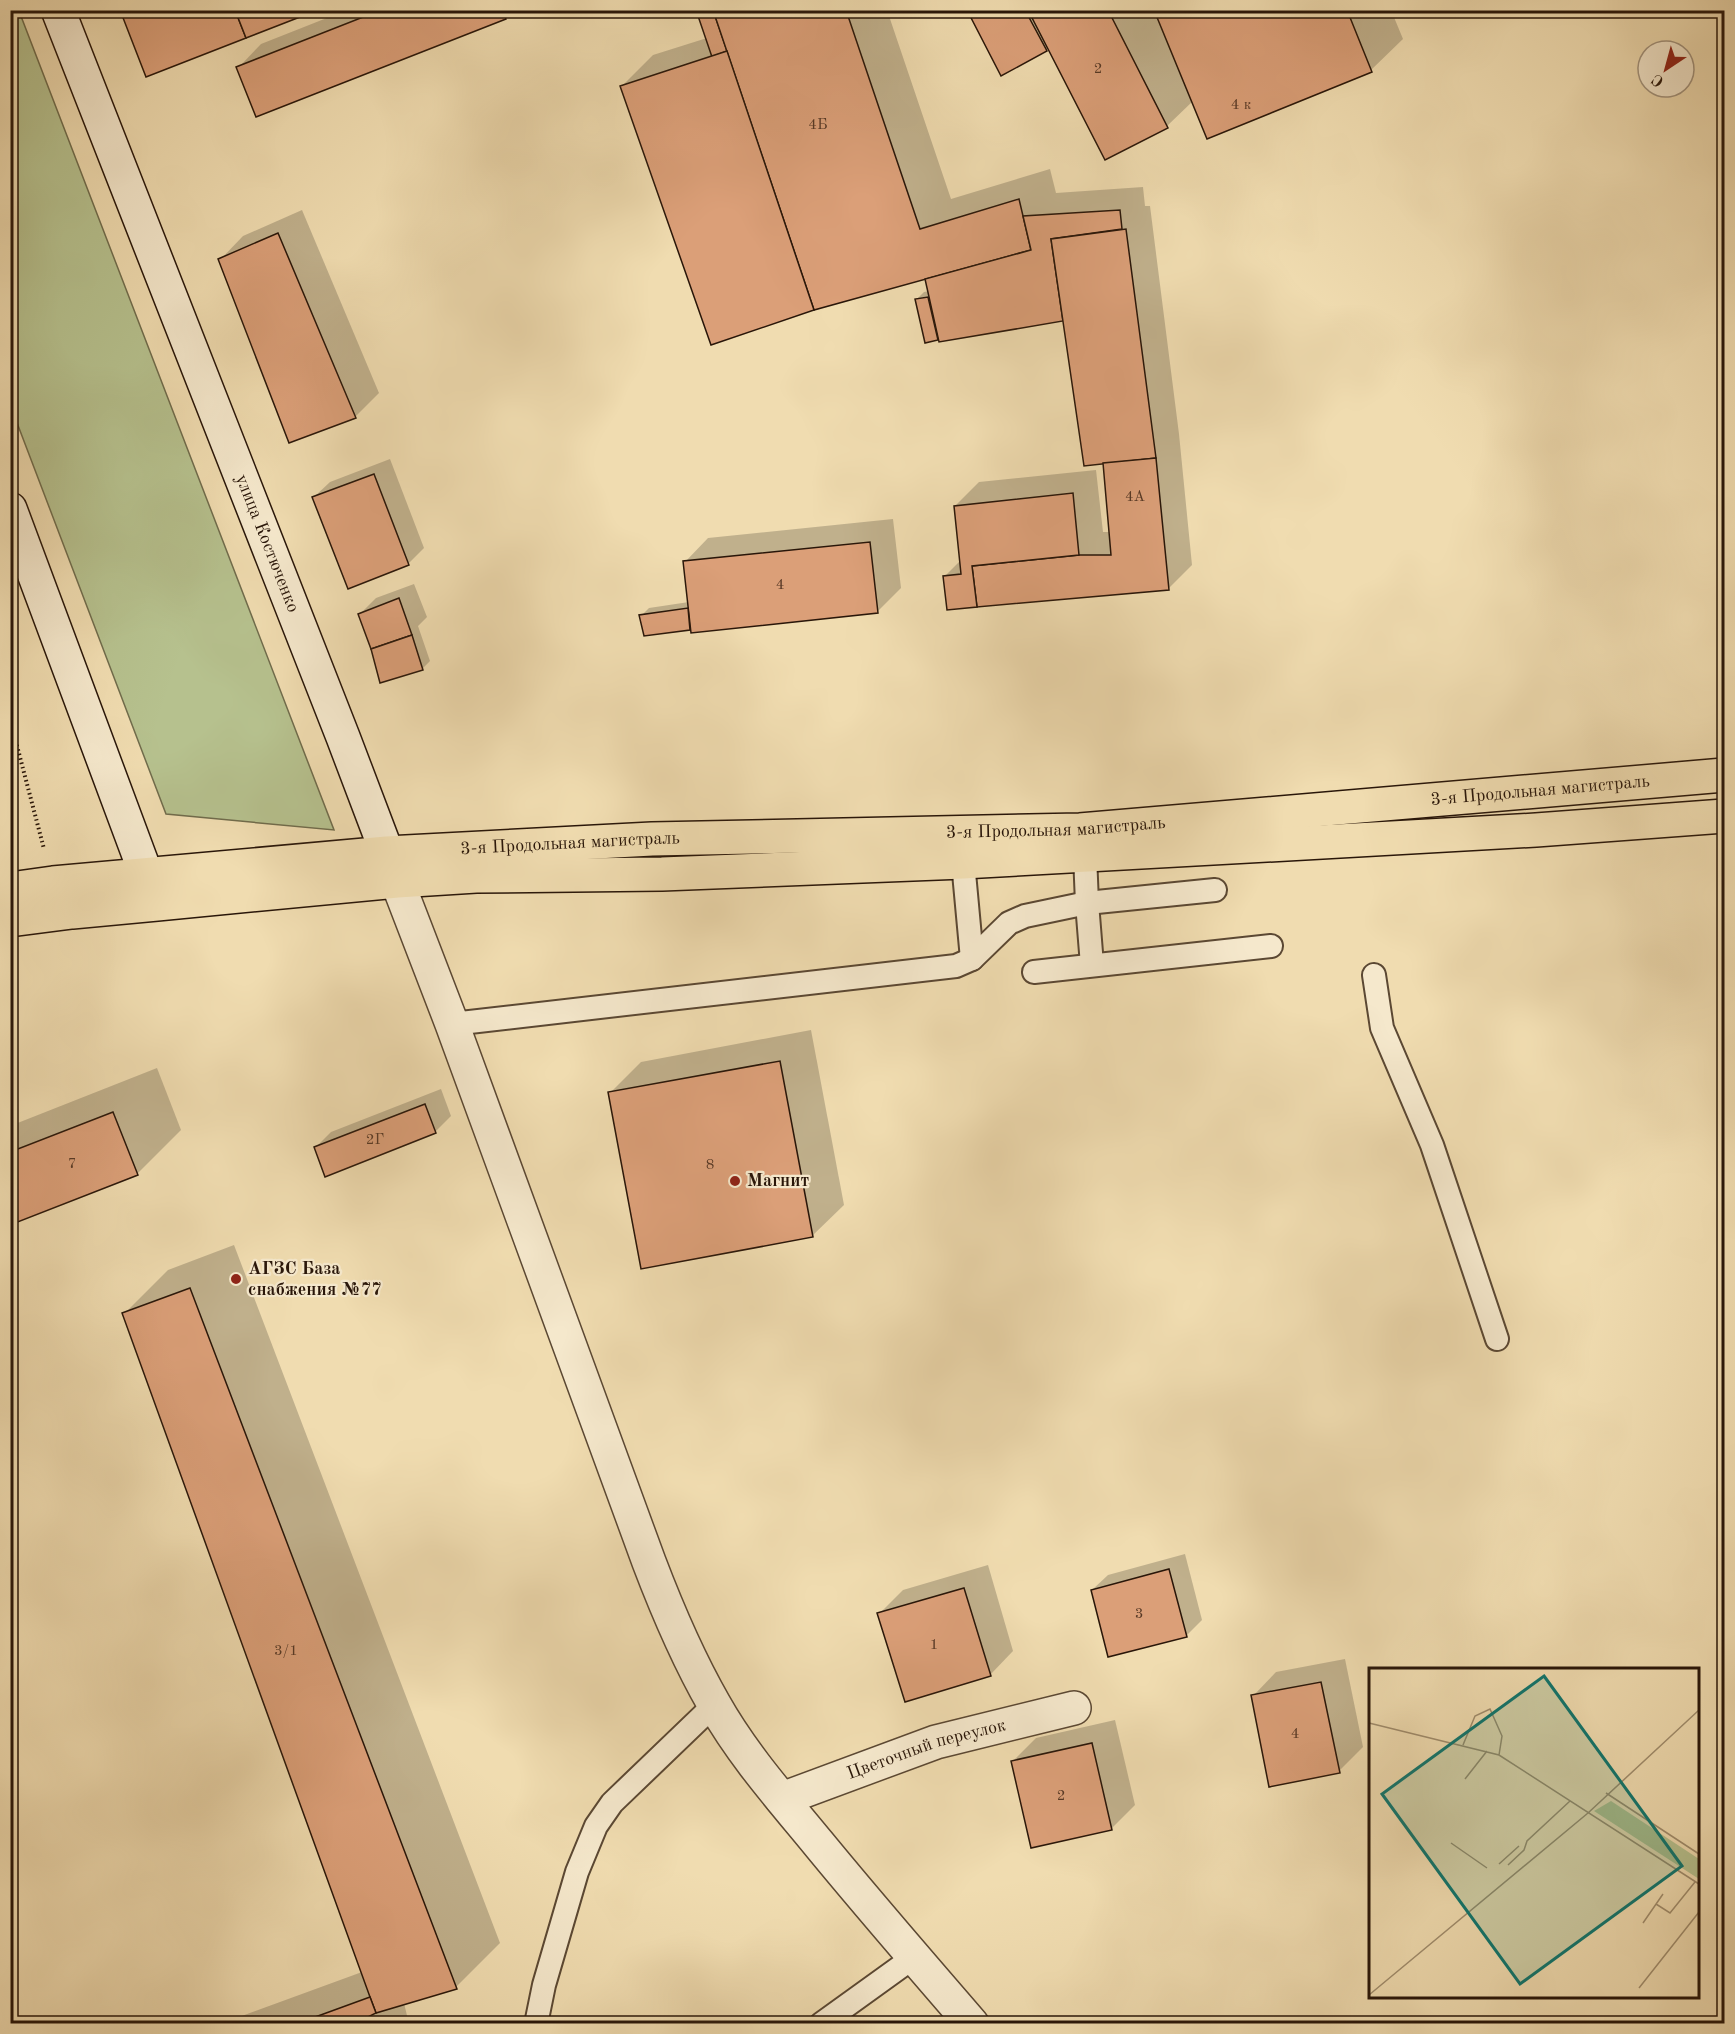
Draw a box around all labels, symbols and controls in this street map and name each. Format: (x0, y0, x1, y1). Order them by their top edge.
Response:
north arrow (1636, 39, 1696, 99)
house number: 2 (1094, 62, 1102, 77)
text: С (1649, 70, 1667, 89)
house number: 4 к (1231, 98, 1252, 113)
house number: 4Б (808, 118, 828, 133)
street label: улица Костюченко (232, 472, 302, 615)
house number: 4А (1125, 490, 1146, 505)
house number: 4 (776, 578, 784, 593)
street label: 3-я Продольная магистраль (1430, 772, 1650, 809)
street label: 3-я Продольная магистраль (946, 814, 1166, 842)
street label: 3-я Продольная магистраль (460, 829, 680, 858)
house number: 2Г (366, 1133, 384, 1148)
house number: 7 (68, 1157, 76, 1172)
house number: 8 (706, 1158, 714, 1173)
place label: Магнит (747, 1172, 810, 1190)
marker: Магнит (728, 1174, 742, 1188)
place label: АГЗС База снабжения №77 (248, 1260, 382, 1299)
marker: АГЗС База снабжения №77 (229, 1272, 243, 1286)
house number: 3 (1135, 1607, 1143, 1622)
house number: 1 (930, 1638, 938, 1653)
house number: 3/1 (274, 1644, 298, 1659)
inset map (1369, 1668, 1699, 1998)
street label: Цветочный переулок (845, 1716, 1008, 1783)
house number: 4 (1291, 1727, 1299, 1742)
house number: 2 (1057, 1789, 1065, 1804)

